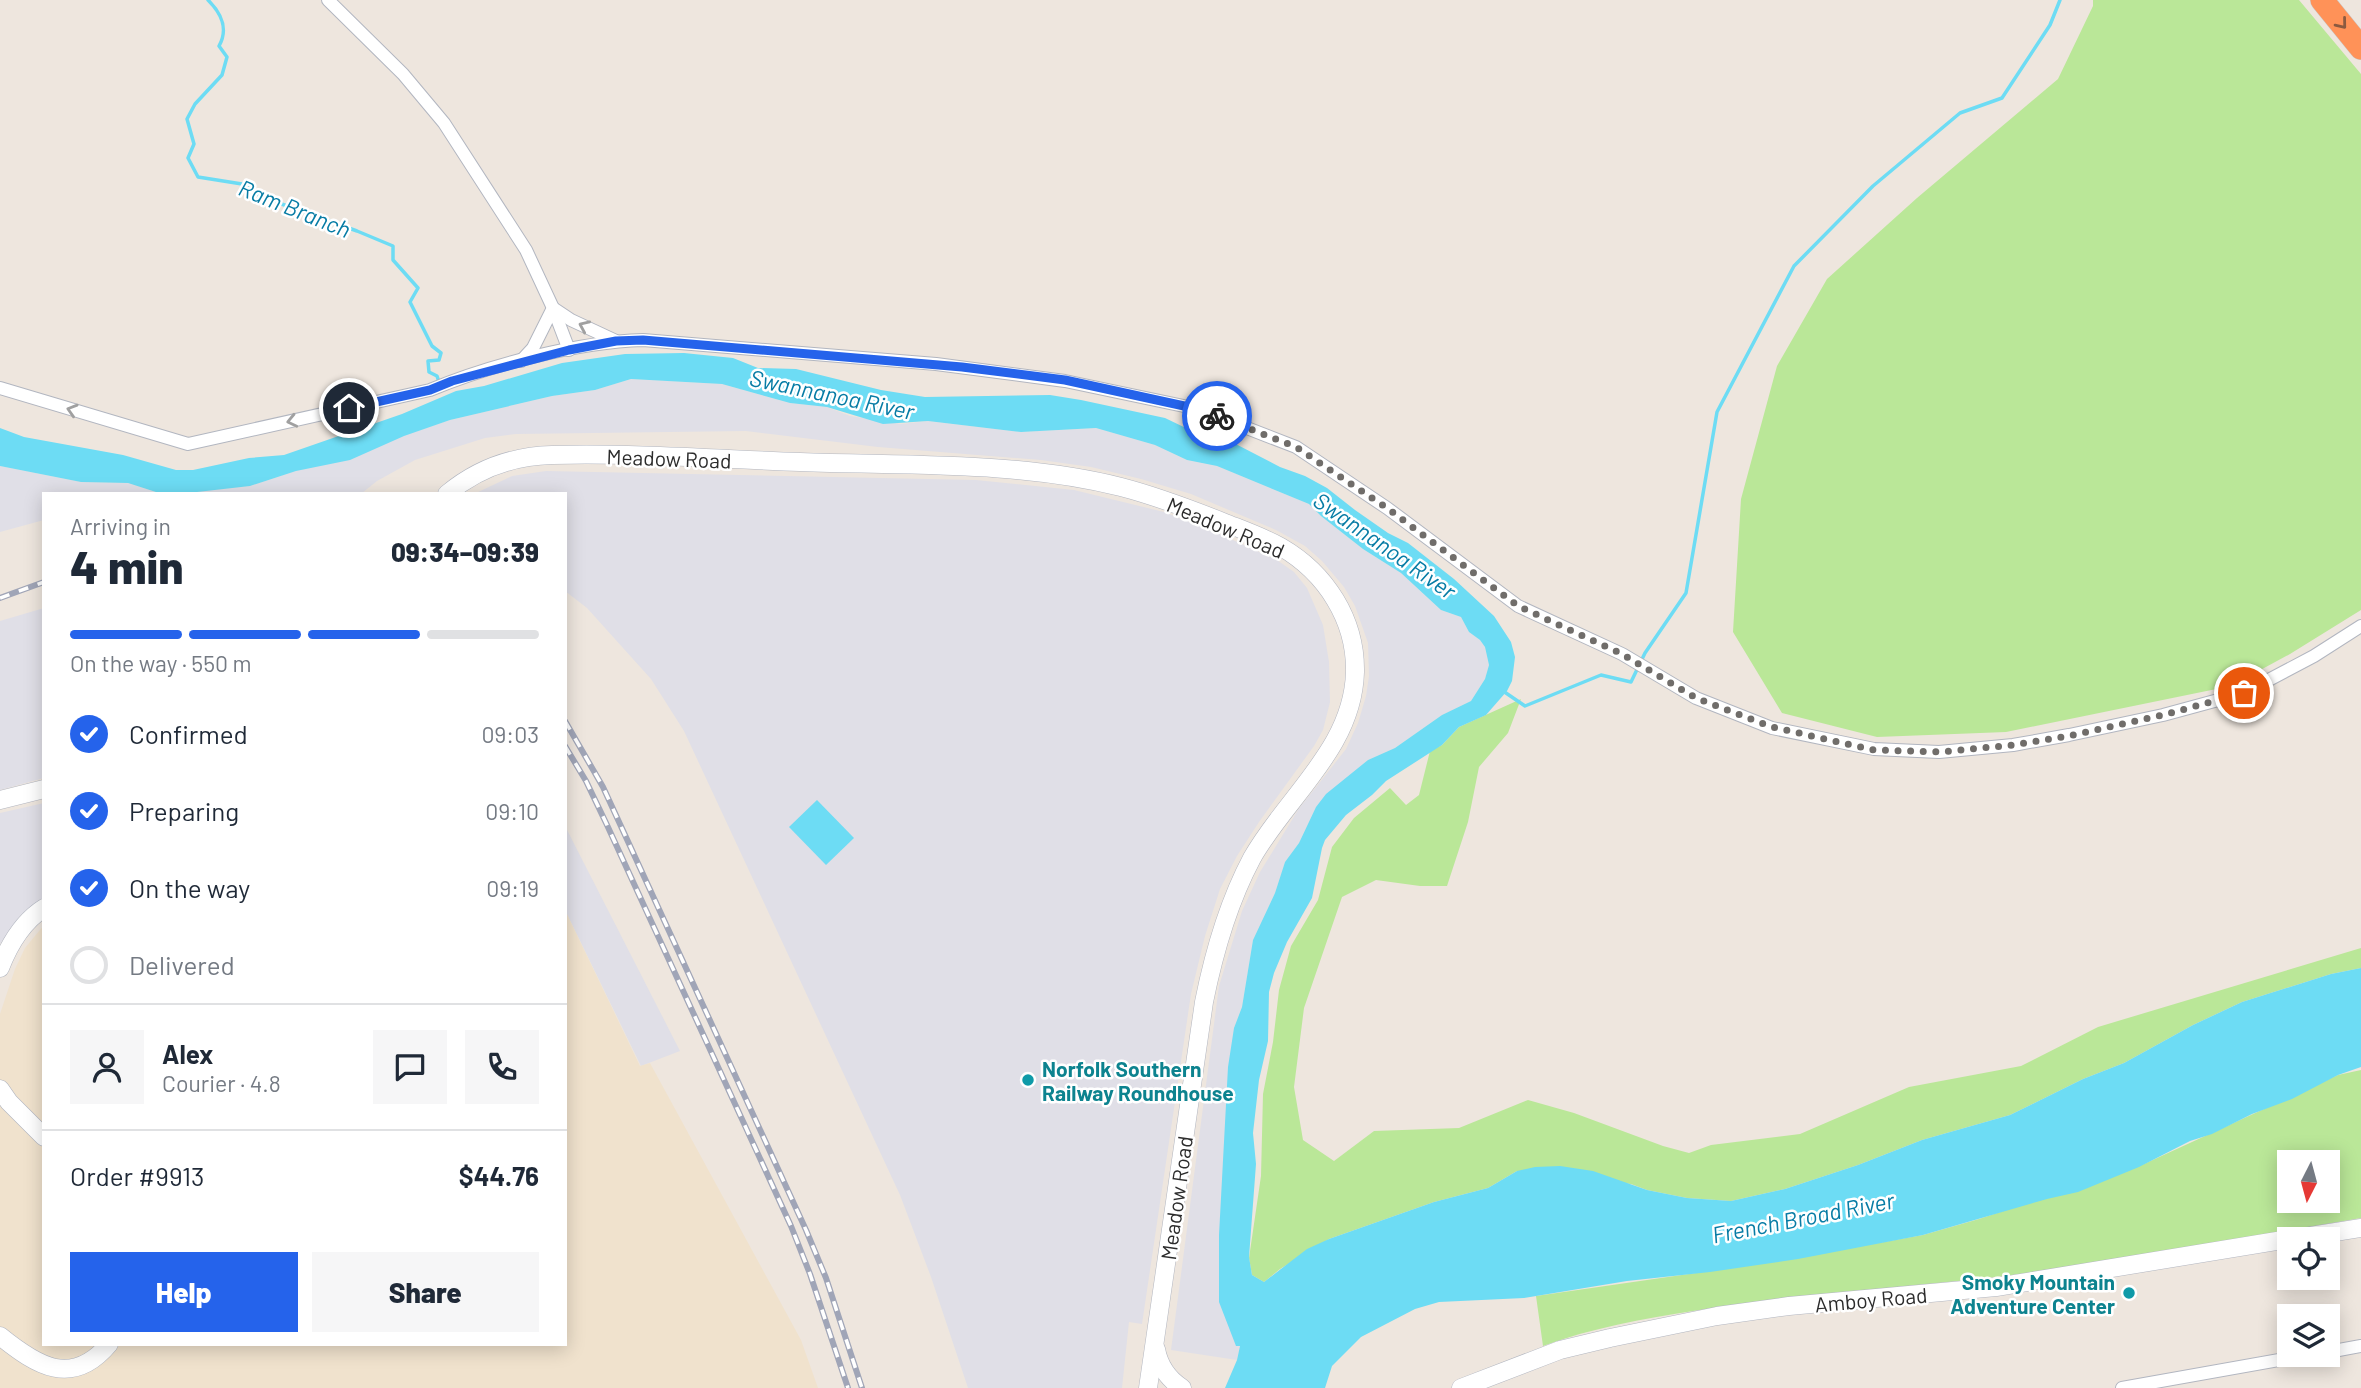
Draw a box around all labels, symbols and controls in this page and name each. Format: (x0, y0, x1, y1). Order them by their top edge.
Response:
one-way arrow (2333, 16, 2346, 28)
water label: Ram Branch (235, 173, 355, 243)
one-way arrow (579, 320, 591, 334)
water label: Swannanoa River (747, 363, 918, 425)
pin (319, 378, 379, 438)
courier (1182, 381, 1252, 451)
icon: home (330, 389, 368, 427)
icon: bike (1198, 397, 1236, 435)
one-way arrow (66, 403, 78, 418)
one-way arrow (286, 413, 298, 427)
street label: Meadow Road (606, 443, 732, 473)
water label: Swannanoa River (1308, 486, 1462, 605)
street label: Meadow Road (1164, 491, 1288, 563)
text: Arriving in (70, 512, 171, 540)
text: 09:34–09:39 (391, 536, 539, 567)
text: 4 min (70, 538, 184, 593)
text: On the way · 550 m (70, 649, 252, 677)
pin (2214, 663, 2274, 723)
icon: bag (2225, 674, 2263, 712)
icon: check (70, 715, 108, 753)
text: Confirmed (129, 718, 248, 749)
text: 09:03 (481, 720, 539, 748)
icon: check (70, 792, 108, 830)
text: Preparing (129, 795, 239, 826)
text: 09:10 (485, 797, 539, 825)
icon: check (70, 869, 108, 907)
text: On the way (129, 872, 250, 903)
text: 09:19 (486, 874, 539, 902)
text: Delivered (129, 949, 235, 980)
button: person (70, 1030, 144, 1104)
button: chat (373, 1030, 447, 1104)
button: phone (465, 1030, 539, 1104)
text: Alex (162, 1038, 213, 1069)
place label: Norfolk Southern Railway Roundhouse (1042, 1056, 1234, 1105)
text: Courier · 4.8 (162, 1069, 281, 1097)
marker: Norfolk Southern Railway Roundhouse (1020, 1072, 1036, 1088)
street label: Meadow Road (1155, 1134, 1197, 1262)
north arrow (2277, 1150, 2340, 1213)
map controls (2277, 1150, 2340, 1367)
text: Order #9913 (70, 1160, 204, 1191)
text: $44.76 (459, 1160, 539, 1191)
water label: French Broad River (1710, 1185, 1897, 1248)
button: locate (2277, 1227, 2340, 1290)
button: Help (70, 1252, 298, 1332)
button: Share (312, 1252, 539, 1332)
place label: Smoky Mountain Adventure Center (1950, 1269, 2115, 1318)
street label: Amboy Road (1814, 1282, 1928, 1316)
marker: Smoky Mountain Adventure Center (2121, 1285, 2137, 1301)
button: layers (2277, 1304, 2340, 1367)

